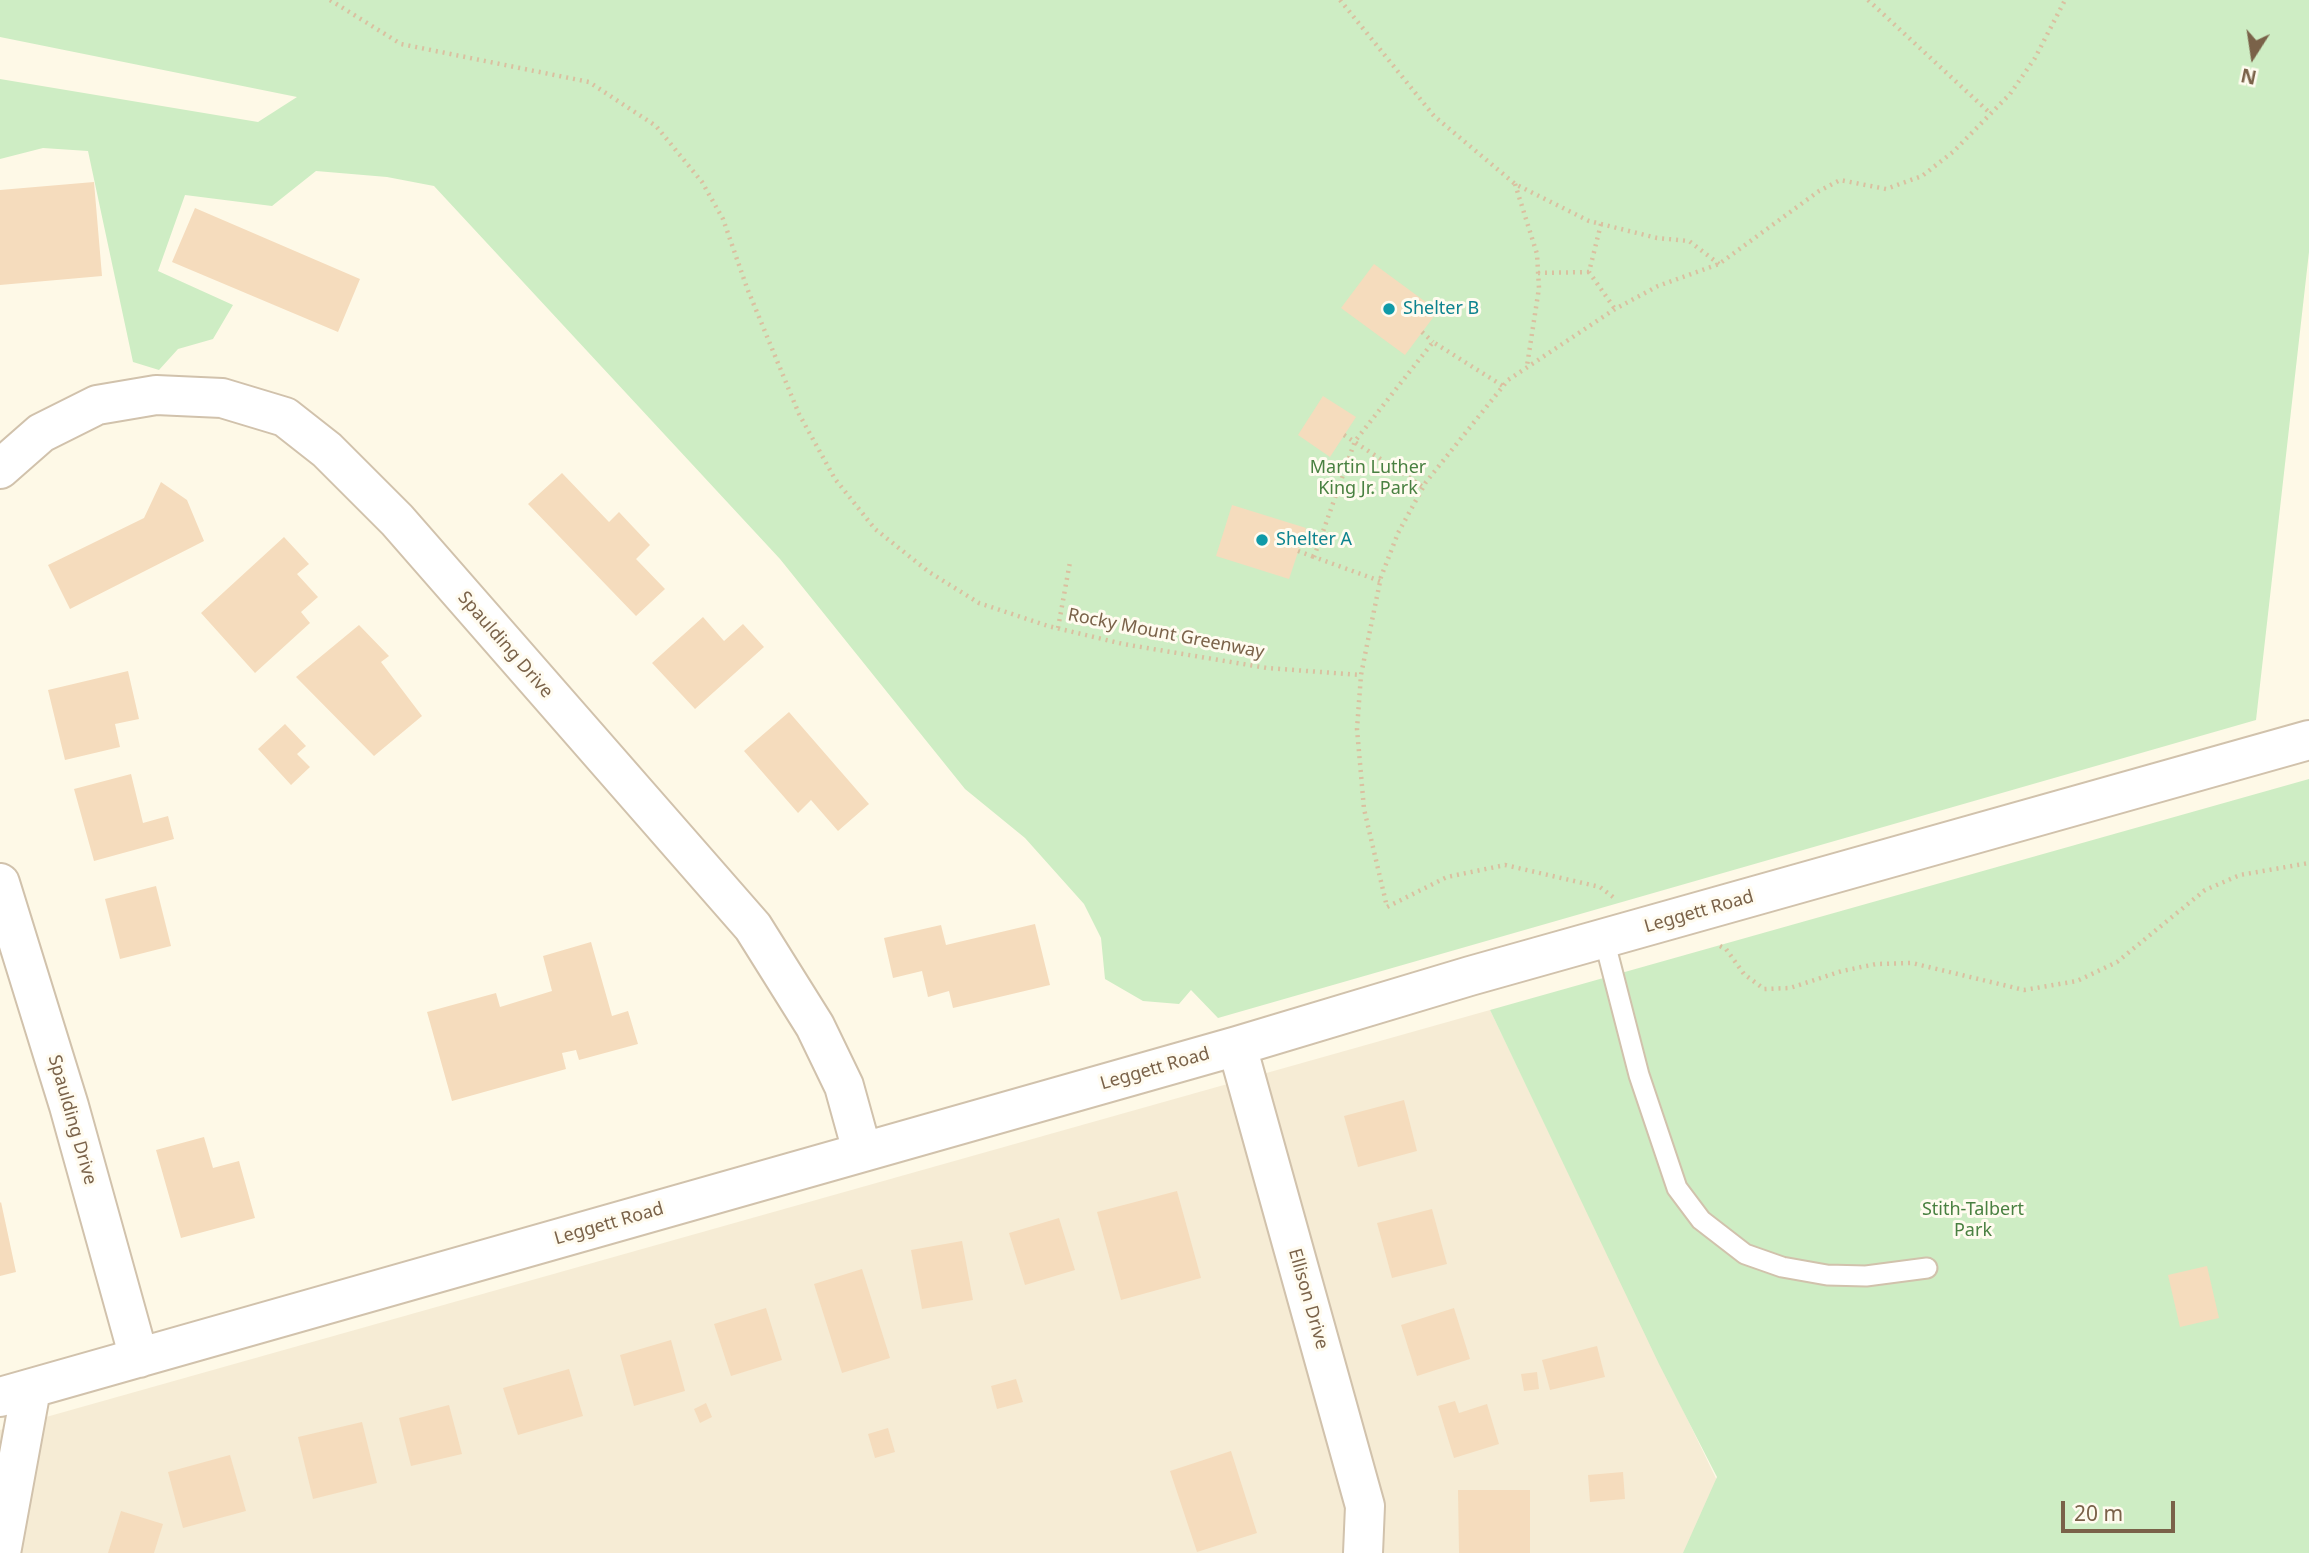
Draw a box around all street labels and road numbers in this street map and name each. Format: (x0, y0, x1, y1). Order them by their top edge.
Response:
street label: Spaulding Drive (453, 587, 557, 703)
street label: Rocky Mount Greenway (1066, 604, 1266, 664)
street label: Leggett Road (1642, 886, 1756, 938)
street label: Leggett Road (1098, 1043, 1212, 1095)
street label: Spaulding Drive (43, 1053, 101, 1187)
street label: Leggett Road (552, 1198, 666, 1250)
street label: Ellison Drive (1283, 1246, 1333, 1352)

